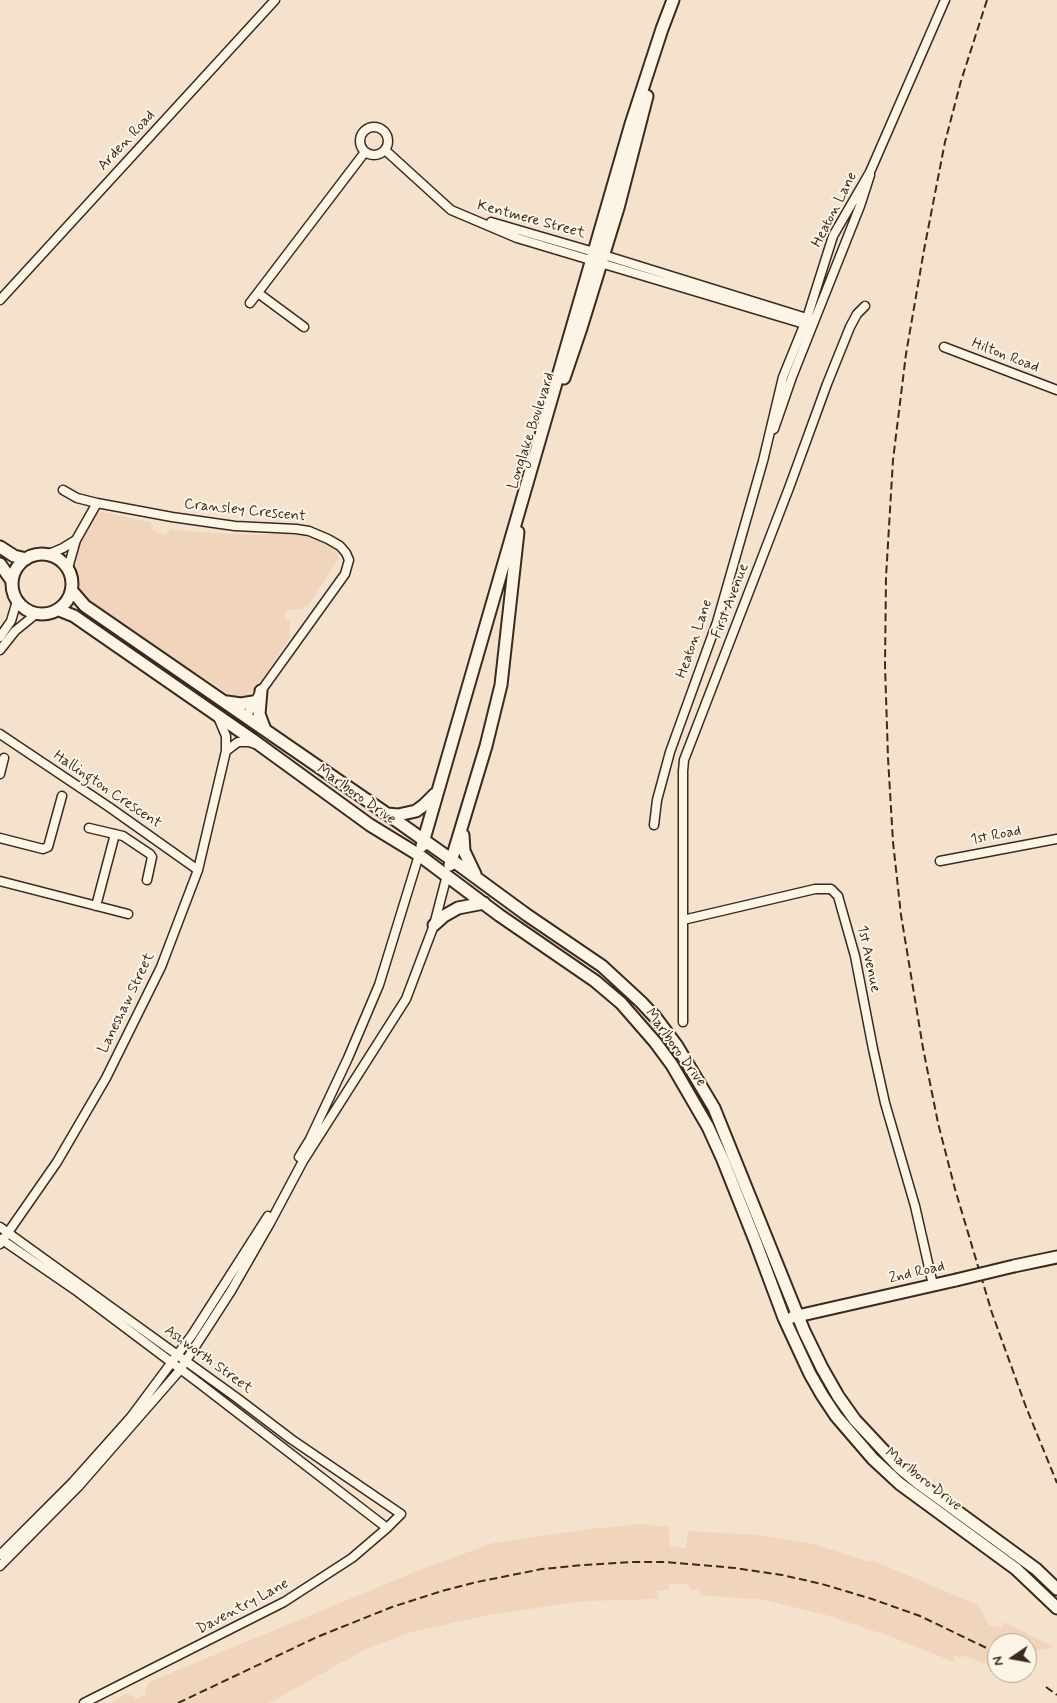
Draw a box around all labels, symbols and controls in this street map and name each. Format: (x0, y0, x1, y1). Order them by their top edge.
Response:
street label: Arden Road (95, 107, 159, 175)
street label: Heaton Lane (808, 169, 862, 251)
street label: Kentmere Street (475, 197, 587, 243)
street label: Hilton Road (969, 335, 1041, 377)
street label: Longlake Boulevard (505, 370, 559, 492)
street label: Cransley Crescent (183, 496, 307, 526)
street label: First Avenue (708, 561, 754, 641)
street label: Heaton Lane (673, 597, 717, 681)
street label: Hallington Crescent (49, 747, 165, 833)
street label: Marlboro Drive (313, 761, 399, 829)
street label: 1st Road (969, 822, 1023, 850)
street label: 1st Avenue (852, 924, 884, 994)
street label: Laneshaw Street (95, 950, 159, 1056)
street label: Marlboro Drive (641, 1005, 709, 1091)
street label: 2nd Road (887, 1258, 947, 1288)
street label: Ashworth Street (160, 1322, 256, 1398)
street label: Marlboro Drive (881, 1444, 965, 1516)
street label: Daventry Lane (194, 1575, 292, 1639)
north arrow (987, 1633, 1037, 1683)
text: N (989, 1654, 1008, 1667)

